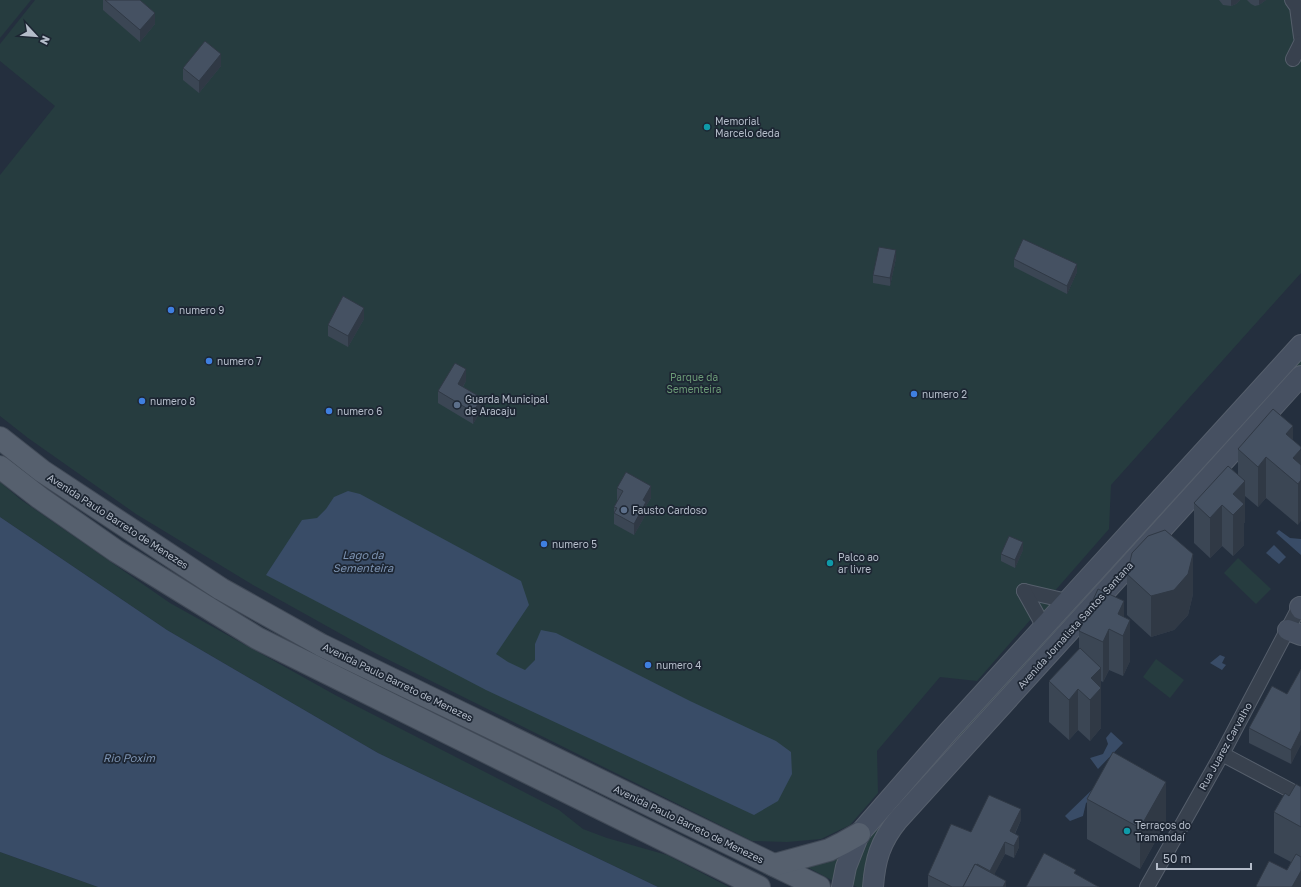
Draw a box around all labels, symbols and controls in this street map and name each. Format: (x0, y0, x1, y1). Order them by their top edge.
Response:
north arrow (16, 16, 56, 56)
text: N (38, 34, 53, 47)
place label: Memorial Marcelo deda (715, 115, 780, 139)
marker: Memorial Marcelo deda (702, 122, 712, 132)
place label: numero 9 (179, 304, 224, 316)
marker: numero 9 (166, 305, 176, 315)
place label: numero 7 (217, 355, 261, 367)
marker: numero 7 (204, 356, 214, 366)
park label: Parque da Sementeira (667, 371, 721, 395)
place label: numero 2 (922, 388, 967, 400)
marker: numero 2 (909, 389, 919, 399)
place label: Guarda Municipal de Aracaju (465, 393, 548, 417)
place label: numero 8 (150, 395, 195, 407)
marker: numero 8 (137, 396, 147, 406)
marker: Guarda Municipal de Aracaju (452, 400, 462, 410)
place label: numero 6 (337, 405, 382, 417)
marker: numero 6 (324, 406, 334, 416)
street label: Avenida Paulo Barreto de Menezes (45, 471, 191, 571)
place label: Fausto Cardoso (632, 504, 707, 516)
marker: Fausto Cardoso (619, 505, 629, 515)
place label: numero 5 (552, 538, 597, 550)
marker: numero 5 (539, 539, 549, 549)
water label: Lago da Sementeira (333, 548, 394, 574)
place label: Palco ao ar livre (838, 551, 879, 575)
marker: Palco ao ar livre (825, 558, 835, 568)
street label: Avenida Jornalista Santos Santana (1015, 559, 1135, 691)
street label: Avenida Paulo Barreto de Menezes (321, 640, 475, 724)
place label: numero 4 (656, 659, 701, 671)
marker: numero 4 (643, 660, 653, 670)
street label: Rua Juarez Carvalho (1196, 700, 1254, 792)
water label: Rio Poxim (103, 751, 156, 764)
street label: Avenida Paulo Barreto de Menezes (612, 782, 766, 866)
place label: Terraços do Tramandaí (1135, 819, 1191, 843)
marker: Terraços do Tramandaí (1122, 826, 1132, 836)
scale bar (1157, 845, 1251, 871)
text: 50 m (1163, 851, 1191, 866)

